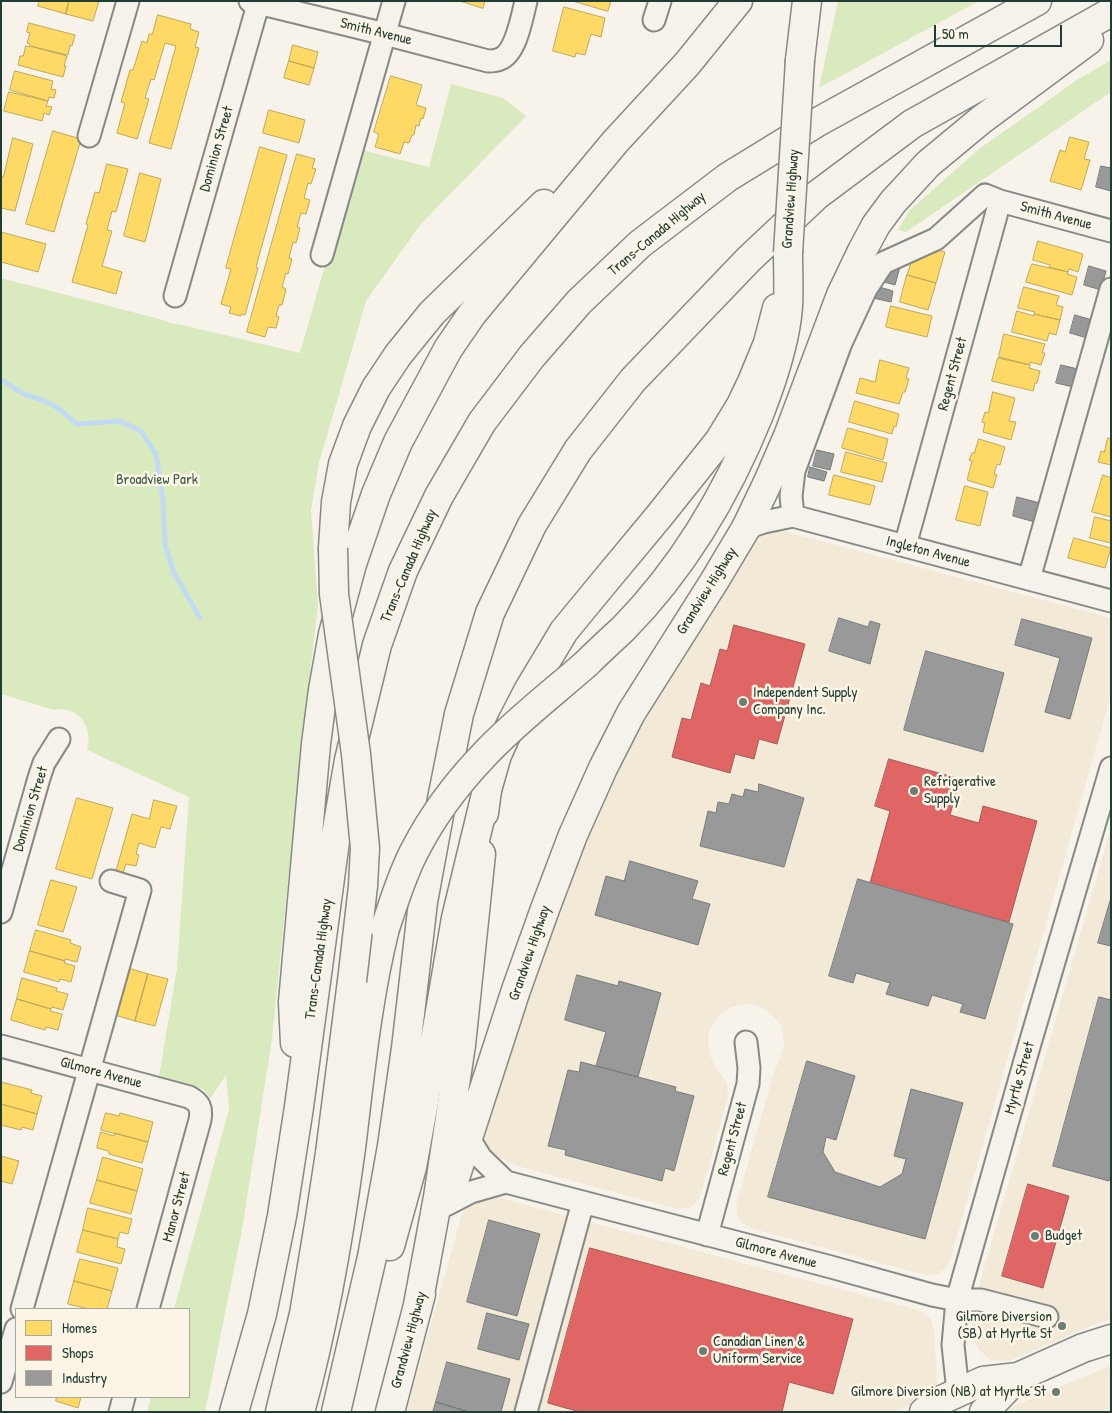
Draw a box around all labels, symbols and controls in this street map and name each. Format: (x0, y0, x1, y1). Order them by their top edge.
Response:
street label: Smith Avenue (338, 14, 414, 50)
scale bar (937, 15, 1064, 47)
text: 50 m (942, 23, 969, 44)
street label: Dominion Street (196, 104, 238, 194)
street label: Grandview Highway (779, 149, 803, 249)
street label: Trans-Canada Highway (605, 188, 709, 280)
street label: Smith Avenue (1018, 198, 1094, 234)
street label: Regent Street (935, 335, 971, 413)
park label: Broadview Park (116, 471, 198, 489)
street label: Trans-Canada Highway (377, 506, 441, 626)
street label: Ingleton Avenue (884, 532, 972, 572)
street label: Grandview Highway (673, 544, 741, 638)
place label: Independent Supply Company Inc. (753, 684, 858, 719)
marker: Independent Supply Company Inc. (737, 696, 749, 708)
street label: Dominion Street (10, 764, 52, 854)
place label: Refrigerative Supply (924, 773, 996, 808)
marker: Refrigerative Supply (908, 785, 920, 797)
street label: Trans-Canada Highway (302, 897, 336, 1021)
street label: Grandview Highway (505, 903, 555, 1003)
street label: Myrtle Street (1001, 1040, 1039, 1116)
street label: Gilmore Avenue (58, 1053, 144, 1093)
street label: Regent Street (715, 1100, 751, 1178)
street label: Manor Street (159, 1170, 195, 1244)
place label: Budget (1045, 1227, 1082, 1245)
marker: Budget (1029, 1230, 1041, 1242)
street label: Gilmore Avenue (733, 1233, 819, 1273)
street label: Grandview Highway (387, 1290, 431, 1390)
legend (15, 1308, 190, 1398)
place label: Gilmore Diversion (SB) at Myrtle St (956, 1308, 1052, 1343)
text: Homes (62, 1317, 97, 1338)
marker: Gilmore Diversion (SB) at Myrtle St (1056, 1320, 1068, 1332)
place label: Canadian Linen & Uniform Service (713, 1333, 805, 1368)
text: Shops (62, 1342, 93, 1363)
marker: Canadian Linen & Uniform Service (697, 1345, 709, 1357)
text: Industry (62, 1367, 107, 1388)
place label: Gilmore Diversion (NB) at Myrtle St (851, 1383, 1046, 1401)
marker: Gilmore Diversion (NB) at Myrtle St (1050, 1386, 1062, 1398)

